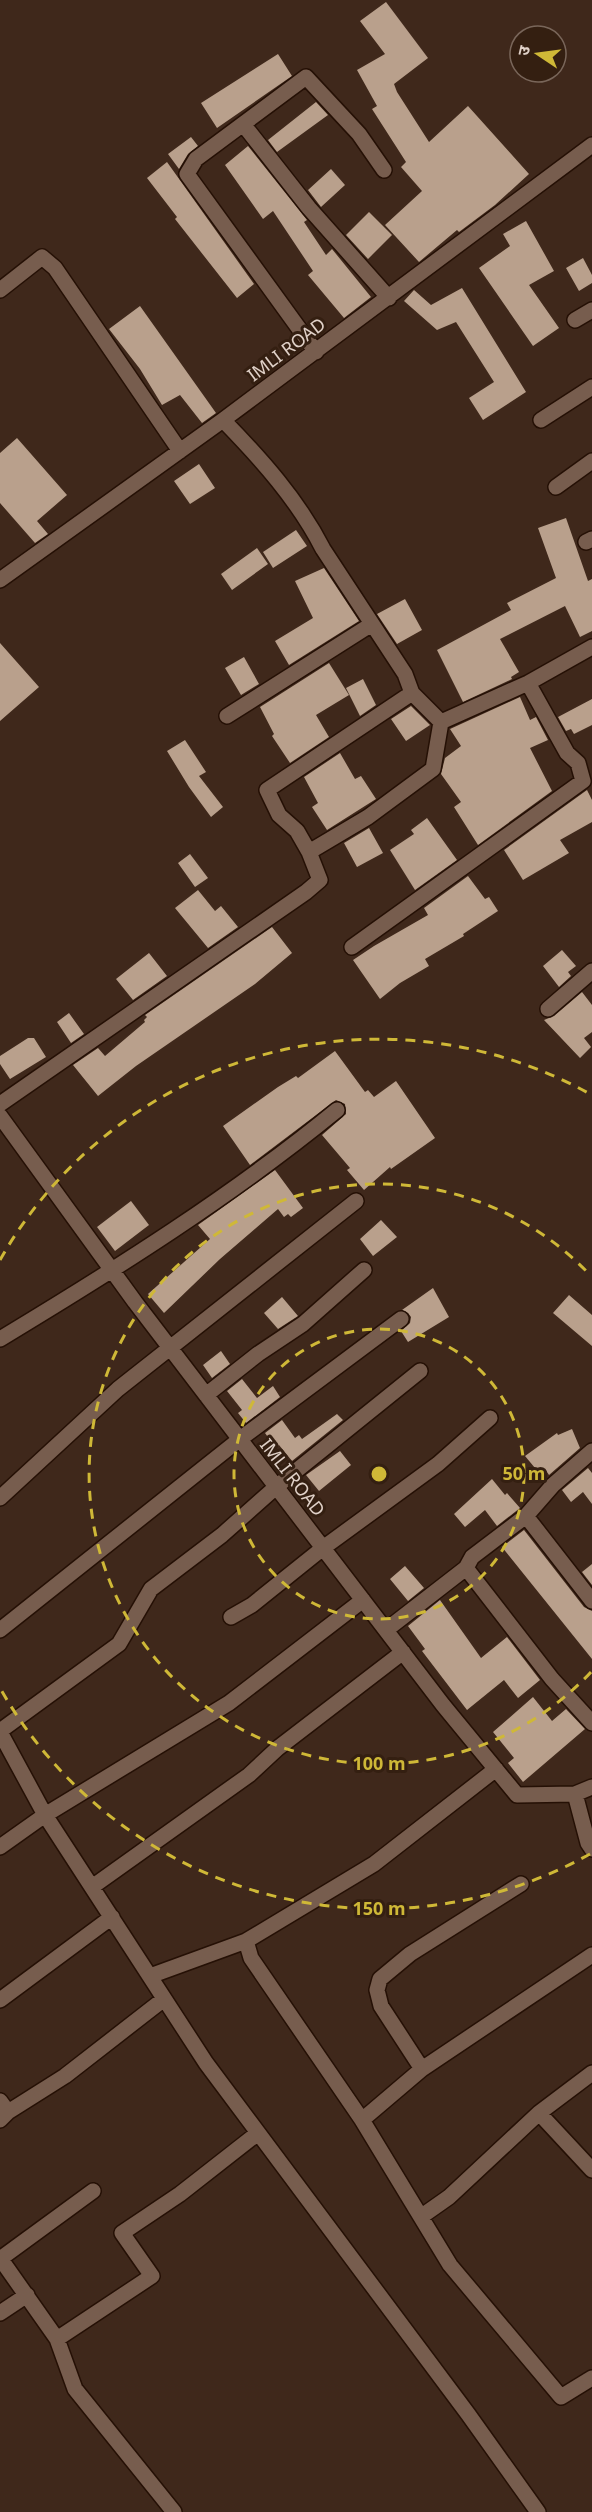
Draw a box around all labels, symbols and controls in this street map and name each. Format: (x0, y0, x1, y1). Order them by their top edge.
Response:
north arrow (508, 24, 568, 84)
text: उ (512, 43, 535, 58)
street label: IMLI ROAD (242, 312, 330, 386)
street label: IMLI ROAD (255, 1433, 331, 1521)
text: 50 m (503, 1461, 545, 1485)
centre of rings (369, 1464, 389, 1484)
text: 100 m (352, 1751, 406, 1775)
text: 150 m (352, 1896, 406, 1920)

